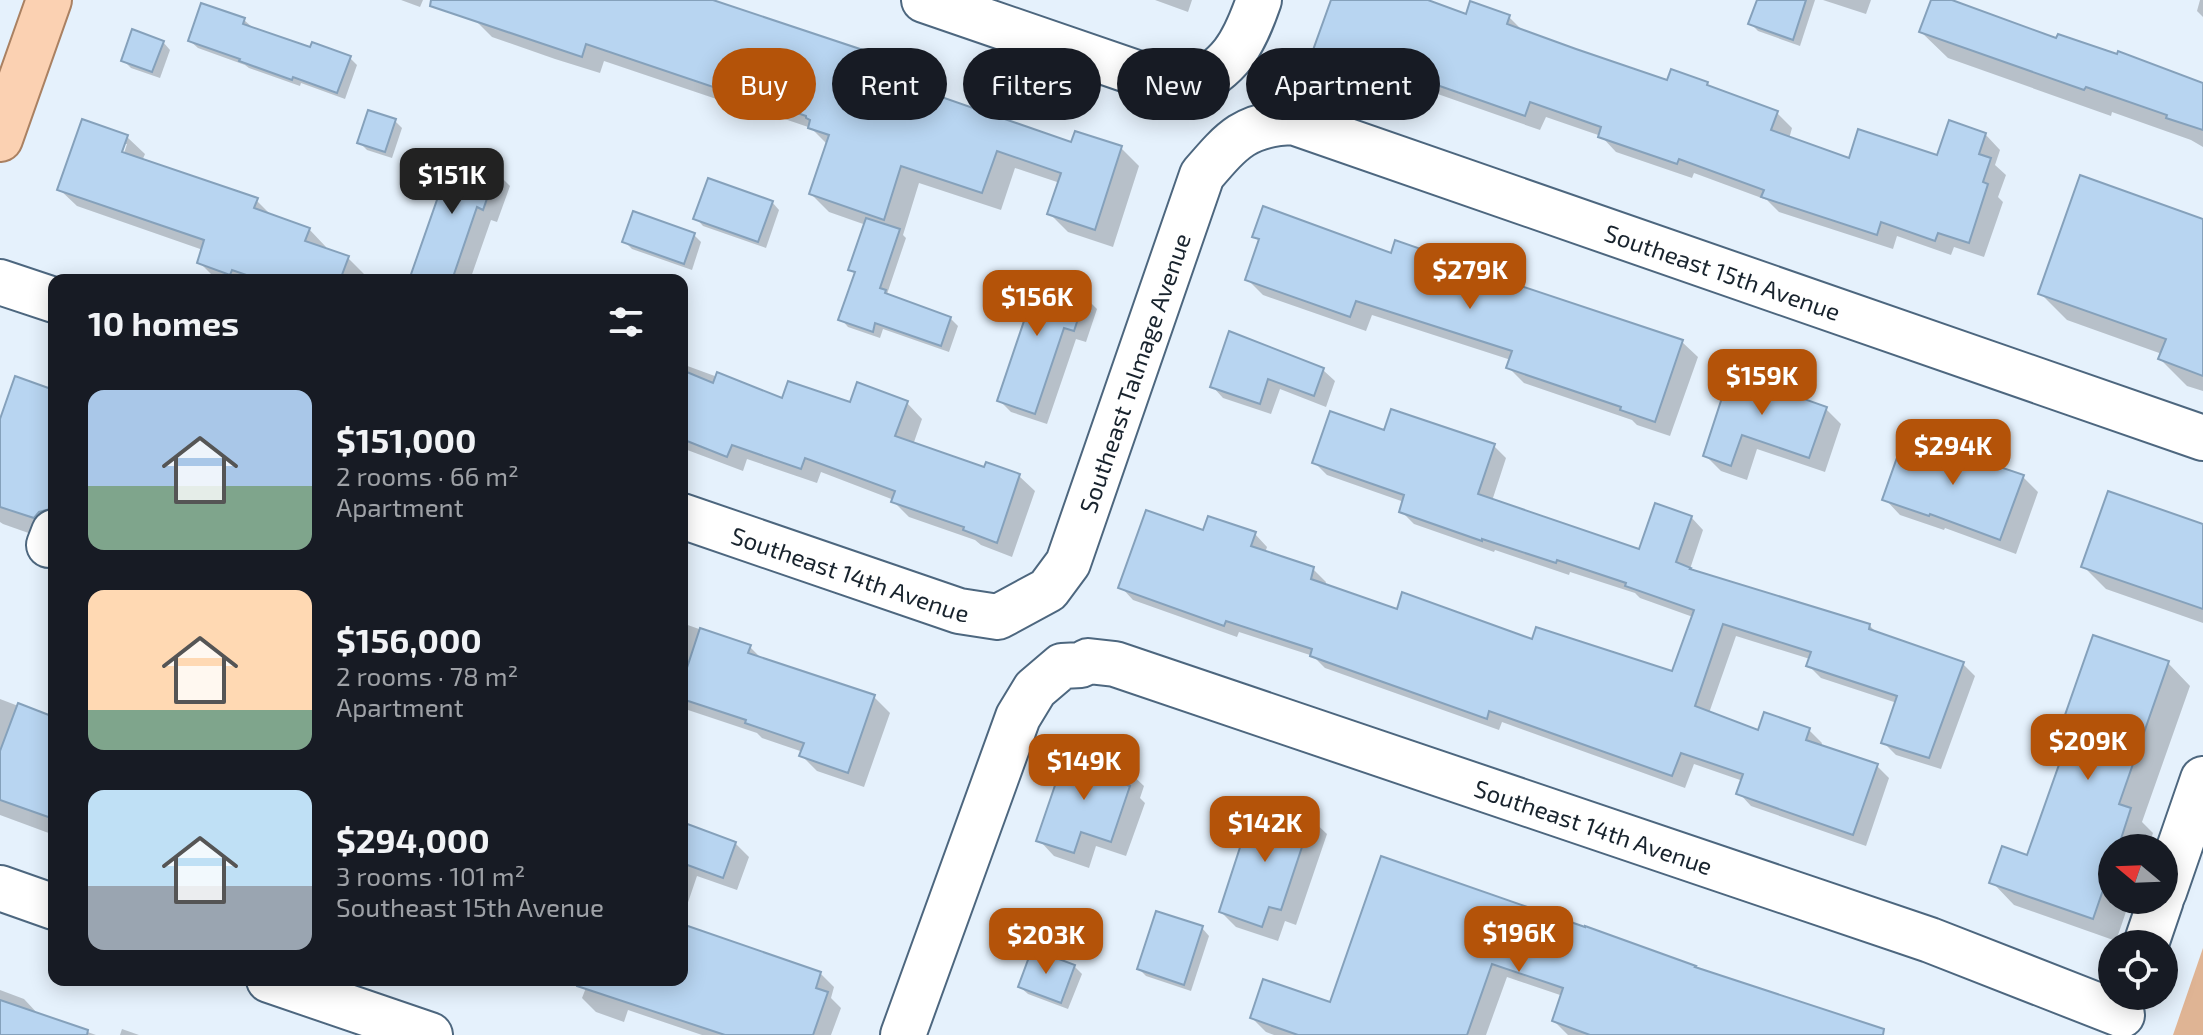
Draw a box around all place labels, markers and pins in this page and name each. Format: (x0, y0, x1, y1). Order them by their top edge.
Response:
pin: $151K (396, 148, 508, 216)
pin: $279K (1414, 243, 1526, 311)
pin: $156K (981, 270, 1093, 338)
pin: $159K (1706, 349, 1818, 417)
pin: $294K (1897, 419, 2009, 487)
pin: $209K (2032, 714, 2144, 782)
pin: $149K (1028, 734, 1140, 802)
pin: $142K (1209, 796, 1321, 864)
pin: $196K (1463, 906, 1575, 974)
pin: $203K (990, 908, 1102, 976)

